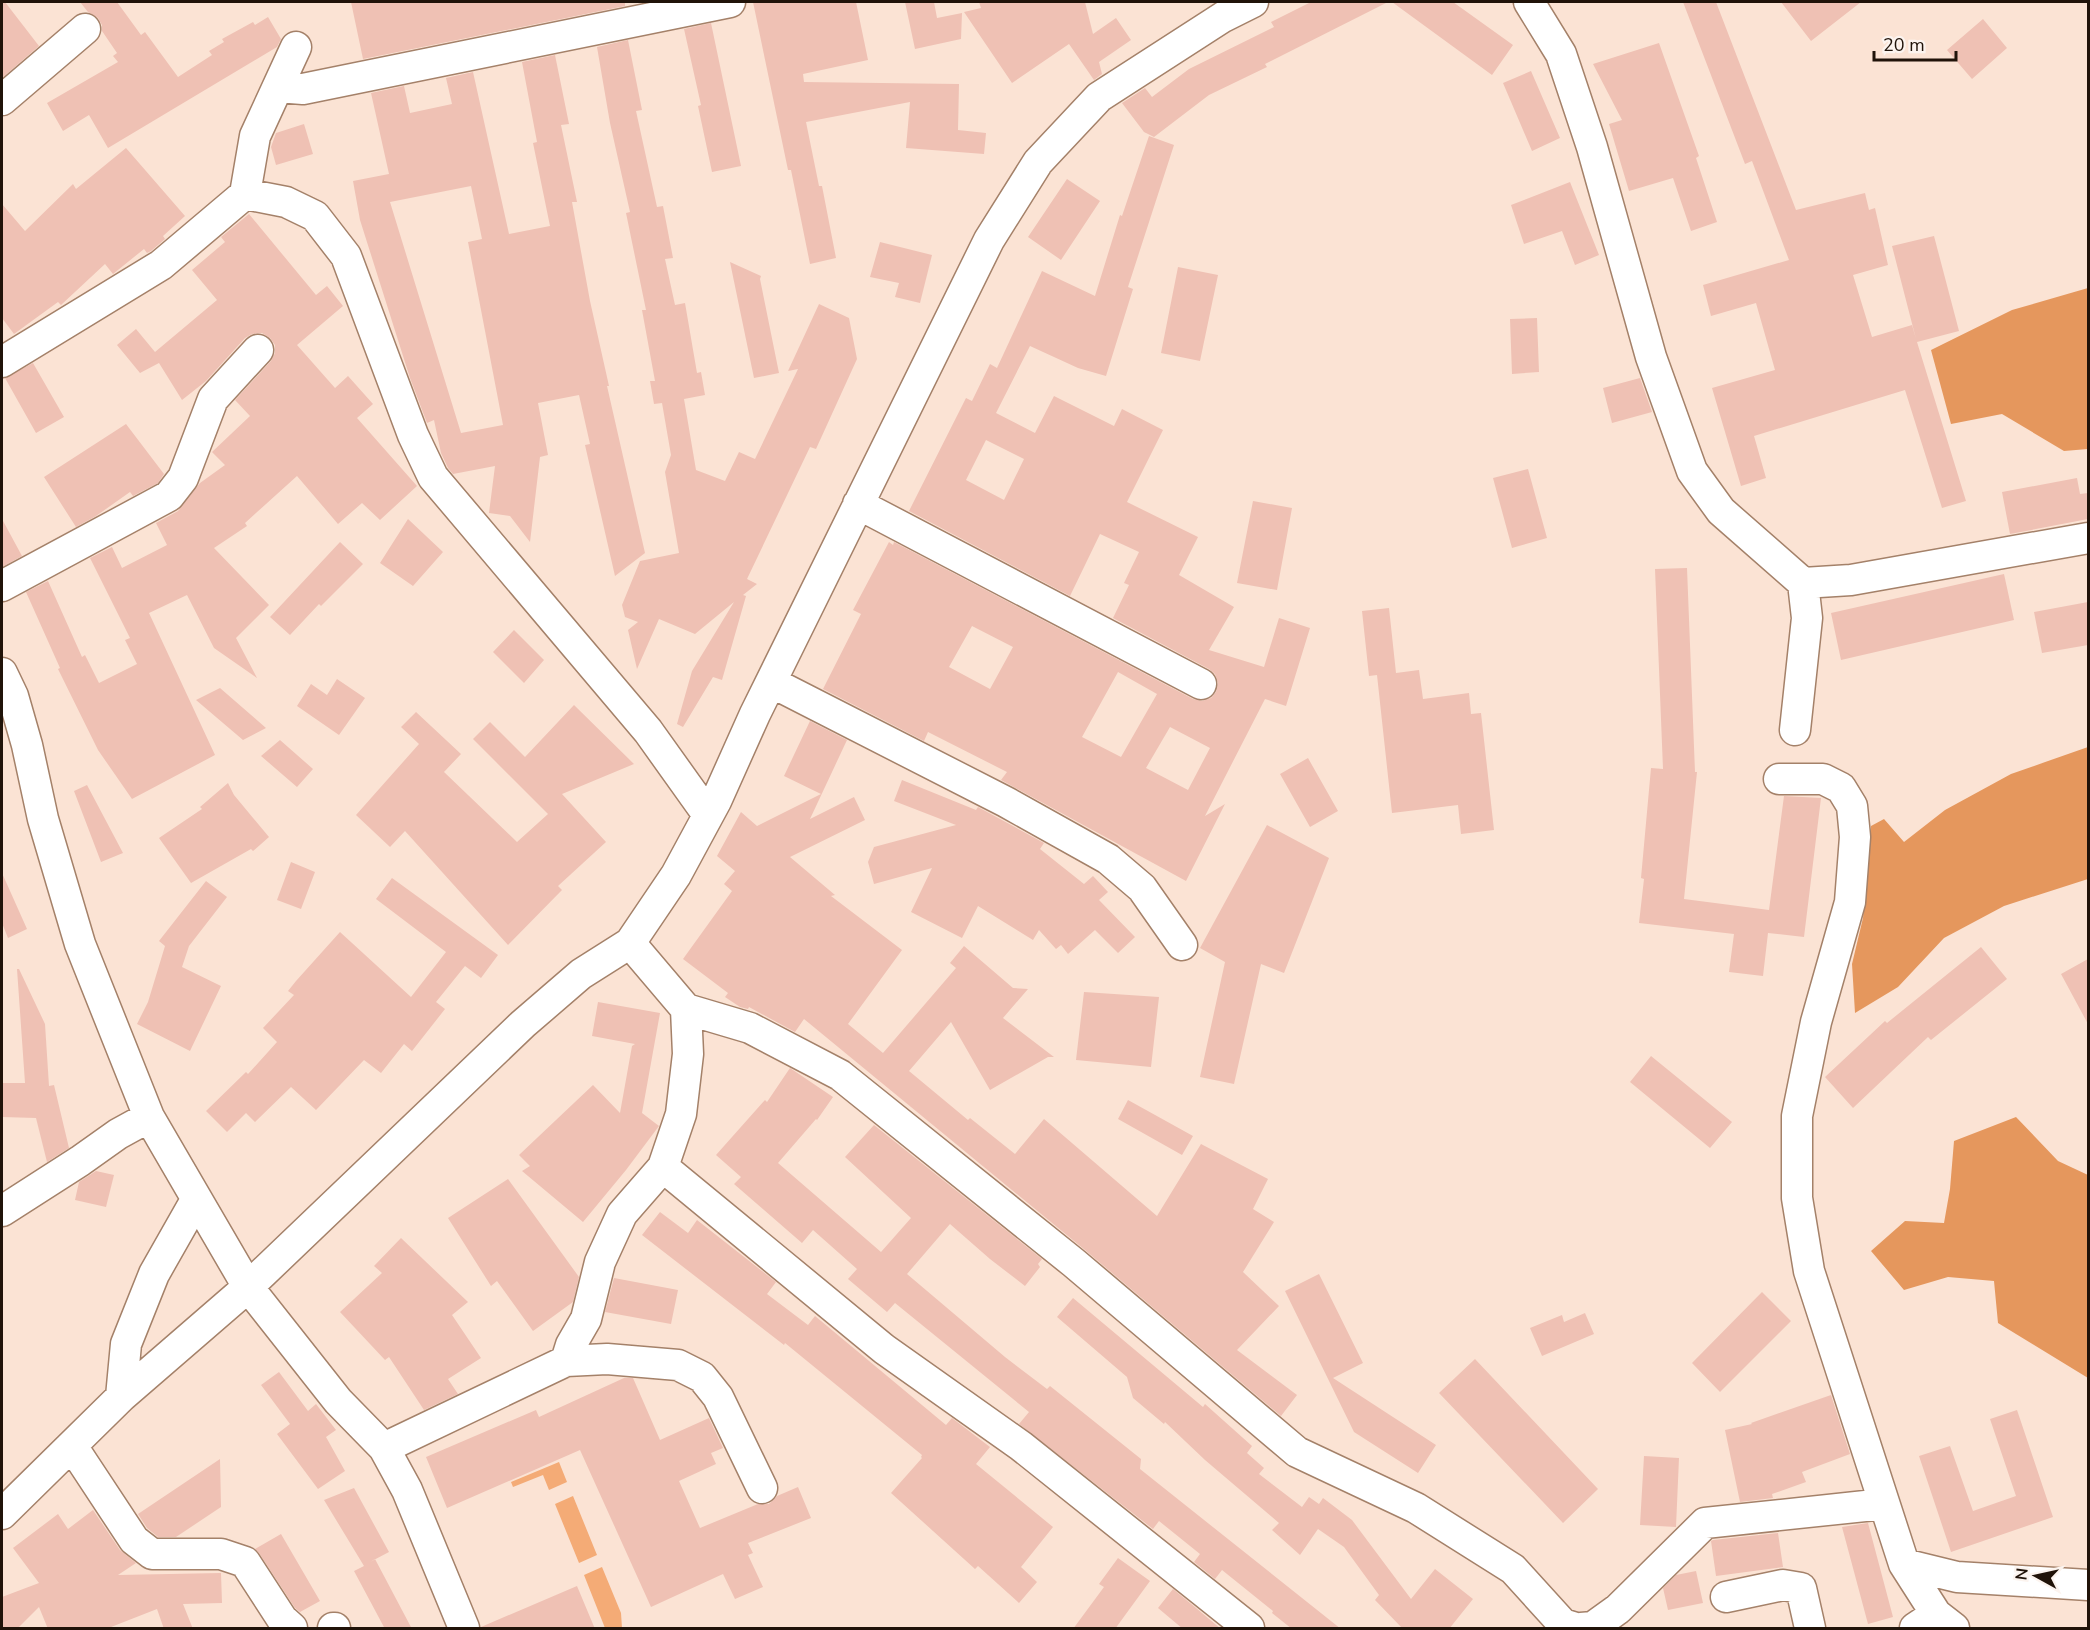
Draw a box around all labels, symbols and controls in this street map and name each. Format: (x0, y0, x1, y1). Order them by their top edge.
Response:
scale bar (1874, 24, 1956, 62)
text: 20 m (1883, 33, 1925, 57)
north arrow (2006, 1546, 2066, 1606)
text: N (2010, 1567, 2034, 1582)

